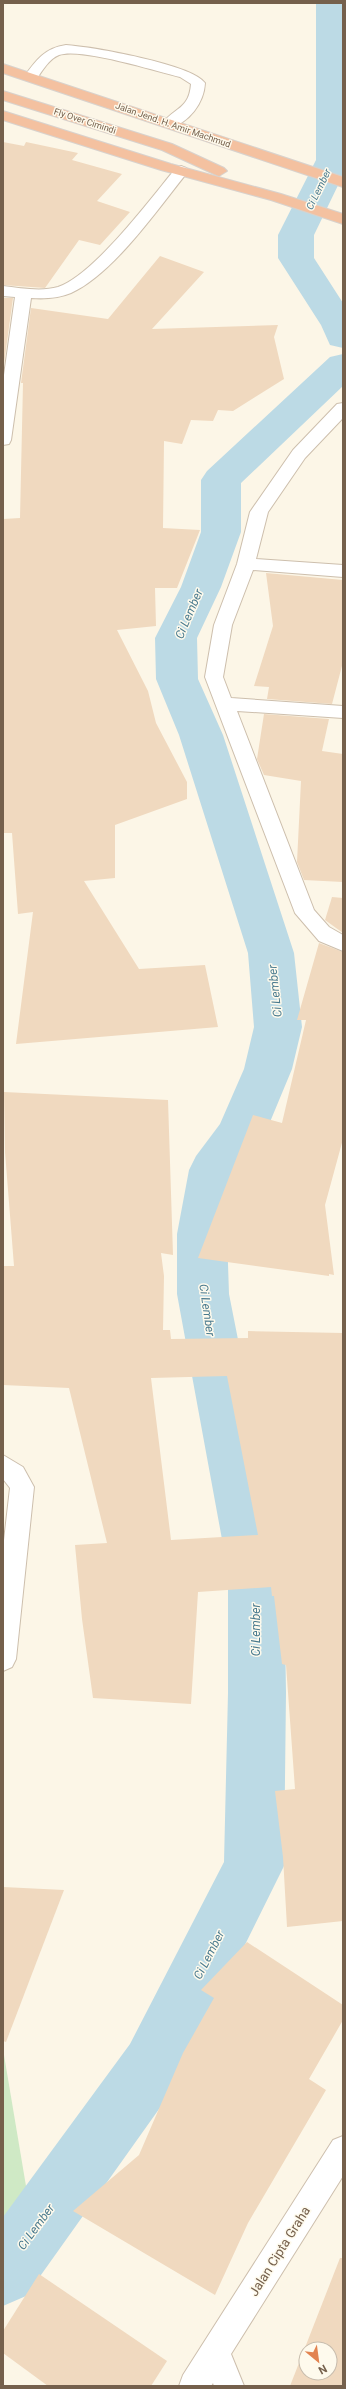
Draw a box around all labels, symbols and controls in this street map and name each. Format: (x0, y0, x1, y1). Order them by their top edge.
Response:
street label: Jalan Jend. H. Amir Machmud (114, 101, 232, 149)
street label: Fly Over Cimindi (53, 106, 117, 136)
water label: Ci Lember (304, 166, 333, 211)
water label: Ci Lember (172, 586, 206, 641)
water label: Ci Lember (265, 963, 285, 1018)
water label: Ci Lember (196, 1283, 218, 1338)
water label: Ci Lember (249, 1603, 263, 1656)
water label: Ci Lember (191, 1927, 228, 1982)
water label: Ci Lember (15, 2201, 58, 2252)
street label: Jalan Cipta Graha (246, 2204, 313, 2299)
north arrow (298, 2341, 338, 2381)
text: N (316, 2362, 329, 2377)

